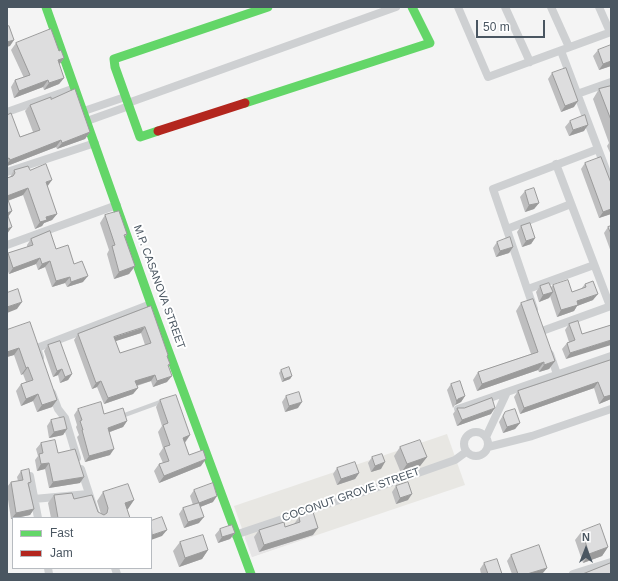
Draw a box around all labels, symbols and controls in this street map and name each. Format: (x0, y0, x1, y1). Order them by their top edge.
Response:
scale bar (478, 12, 547, 38)
text: 50 m (483, 20, 510, 34)
street label: M.P. CASANOVA STREET (130, 223, 188, 351)
street label: COCONUT GROVE STREET (280, 465, 422, 525)
legend (12, 517, 152, 569)
text: Fast (50, 526, 73, 540)
north arrow (566, 529, 606, 569)
text: N (582, 531, 590, 543)
text: Jam (50, 546, 73, 560)

